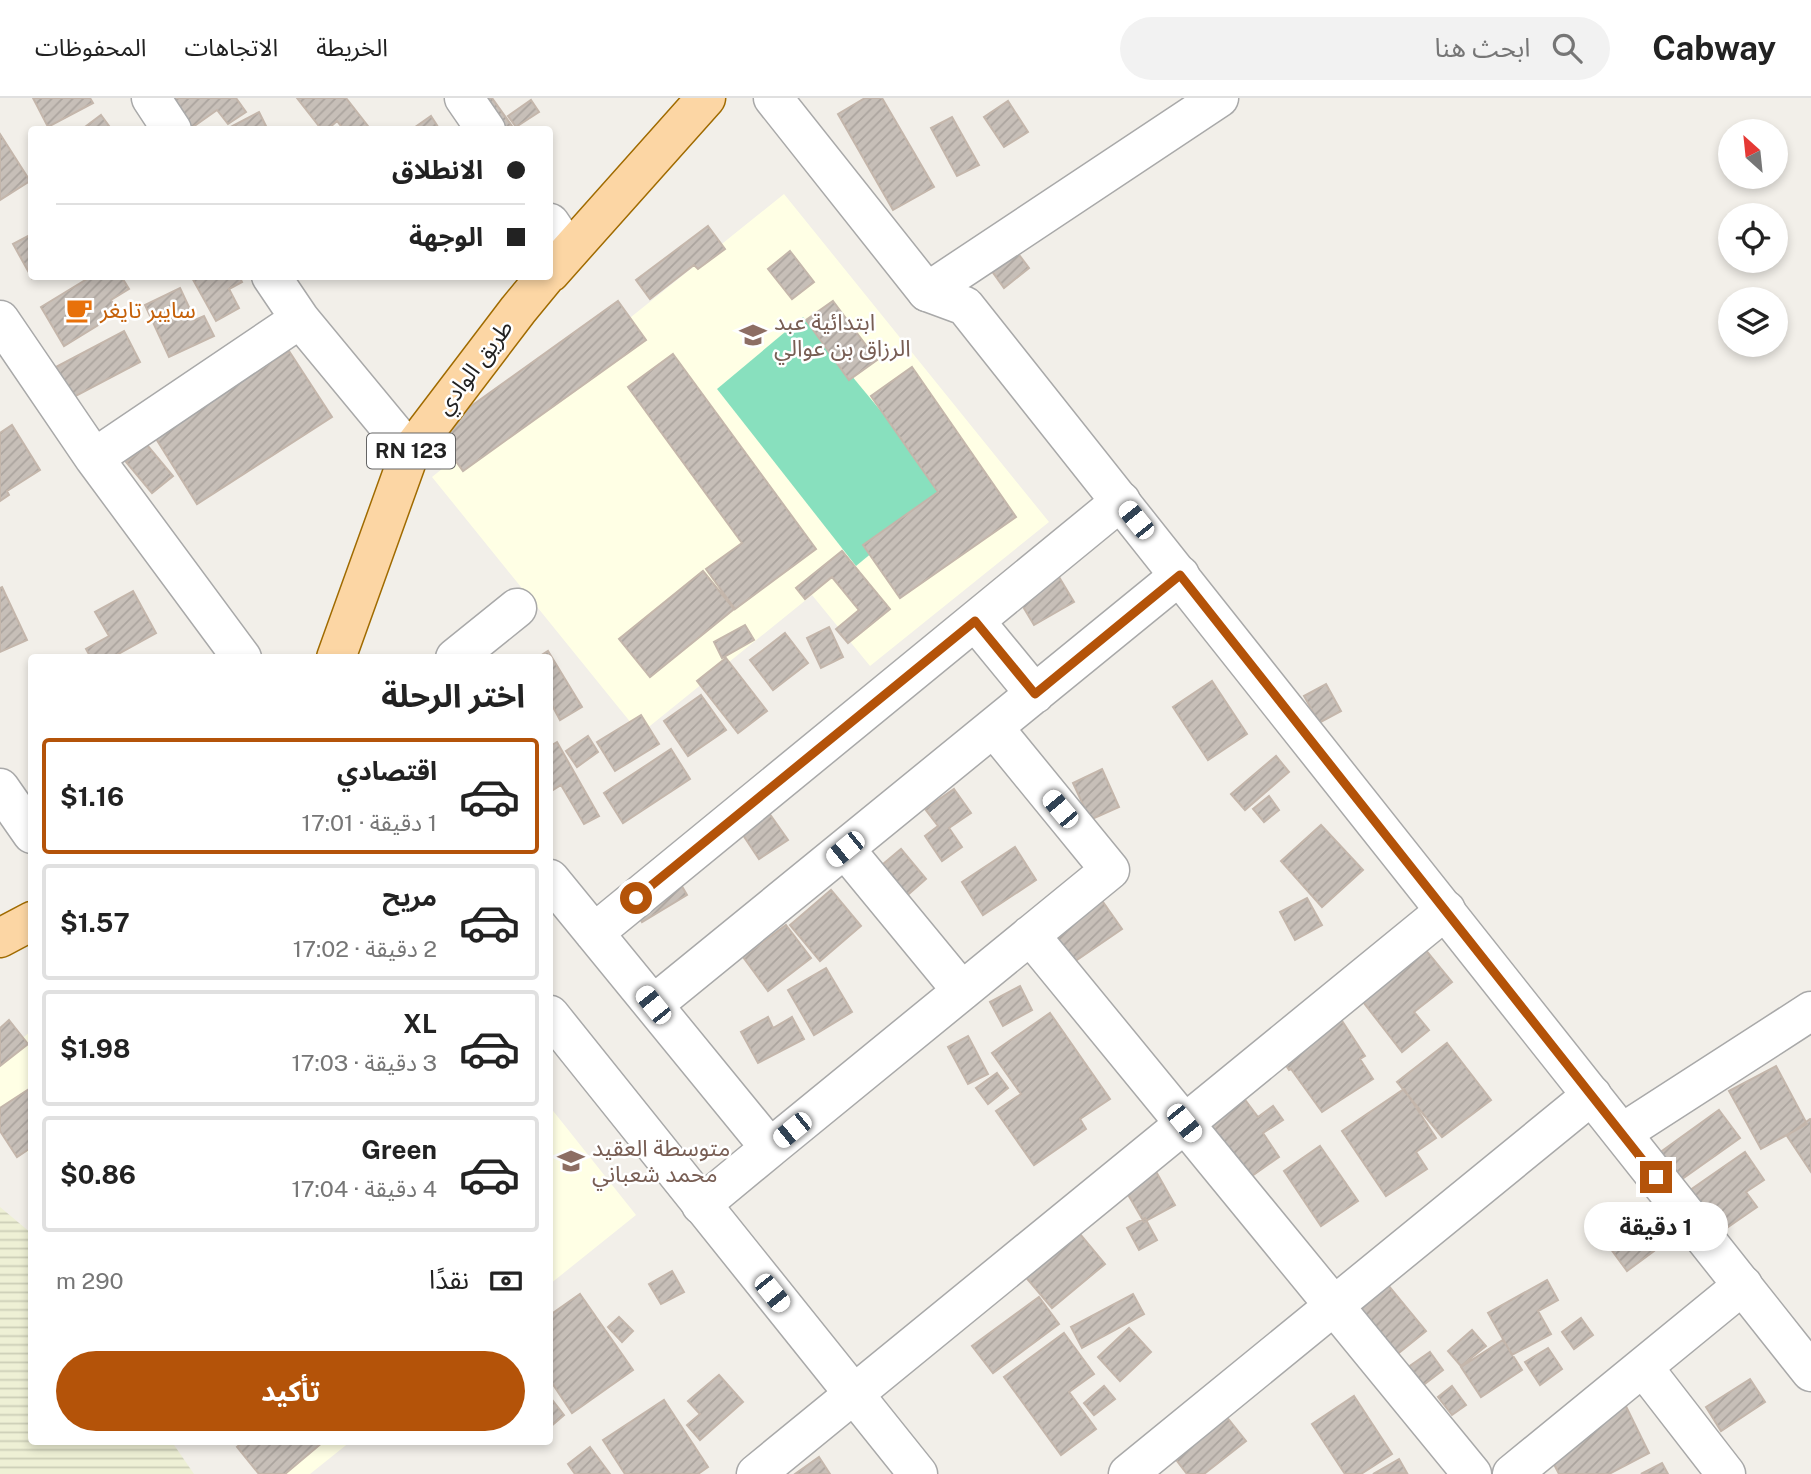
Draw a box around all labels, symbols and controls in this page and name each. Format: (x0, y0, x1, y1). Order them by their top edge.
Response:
search box (1120, 17, 1610, 80)
icon: search (1548, 29, 1586, 67)
text: Cabway (1652, 29, 1776, 67)
text: ابحث هنا (1434, 32, 1530, 63)
text: المحفوظات (35, 33, 146, 61)
text: الاتجاهات (184, 33, 278, 61)
text: الخريطة (316, 33, 388, 61)
north arrow (1718, 119, 1788, 189)
map controls (1718, 119, 1788, 357)
text: الانطلاق (392, 154, 483, 185)
button: locate (1718, 203, 1788, 273)
text: الوجهة (409, 221, 483, 252)
button: layers (1718, 287, 1788, 357)
cafe icon: سايبر تايغر (64, 295, 94, 325)
place label: سايبر تايغر (99, 296, 196, 324)
place label: ابتدائية عبد الرزاق بن عوالي (774, 308, 911, 365)
street label: طريق الوادي (429, 314, 521, 422)
school or university icon: ابتدائية عبد الرزاق بن عوالي (738, 320, 768, 350)
road number: RN 123 (367, 434, 455, 468)
car (1115, 497, 1158, 543)
text: اختر الرحلة (381, 677, 525, 714)
text: اقتصادي (337, 755, 437, 786)
icon: car (458, 765, 521, 828)
text: $1.16 (60, 781, 124, 812)
car (1039, 786, 1082, 832)
text: 1 دقيقة · 17:01 (302, 809, 437, 836)
car (823, 828, 868, 870)
text: مريح (382, 881, 437, 912)
route start (620, 882, 652, 914)
icon: car (458, 891, 521, 954)
text: $1.57 (60, 907, 130, 938)
text: 2 دقيقة · 17:02 (293, 935, 437, 962)
car (632, 982, 675, 1028)
text: XL (403, 1008, 437, 1039)
icon: car (458, 1017, 521, 1080)
text: $1.98 (60, 1033, 130, 1064)
text: 3 دقيقة · 17:03 (291, 1049, 437, 1076)
car (1163, 1100, 1206, 1146)
car (770, 1109, 815, 1151)
text: Green (361, 1134, 437, 1165)
place label: متوسطة العقيد محمد شعباني (592, 1134, 730, 1191)
icon: car (458, 1143, 521, 1206)
school or university icon: متوسطة العقيد محمد شعباني (556, 1146, 586, 1176)
text: $0.86 (60, 1159, 136, 1190)
route end (1640, 1161, 1672, 1193)
text: 4 دقيقة · 17:04 (291, 1175, 437, 1202)
callout: 1 دقيقة (1584, 1202, 1728, 1250)
text: 1 دقيقة (1620, 1213, 1692, 1240)
icon: cash (487, 1262, 525, 1300)
text: نقدًا (429, 1264, 469, 1295)
text: 290 m (56, 1267, 124, 1294)
car (751, 1270, 794, 1316)
button: تأكيد (56, 1351, 525, 1431)

